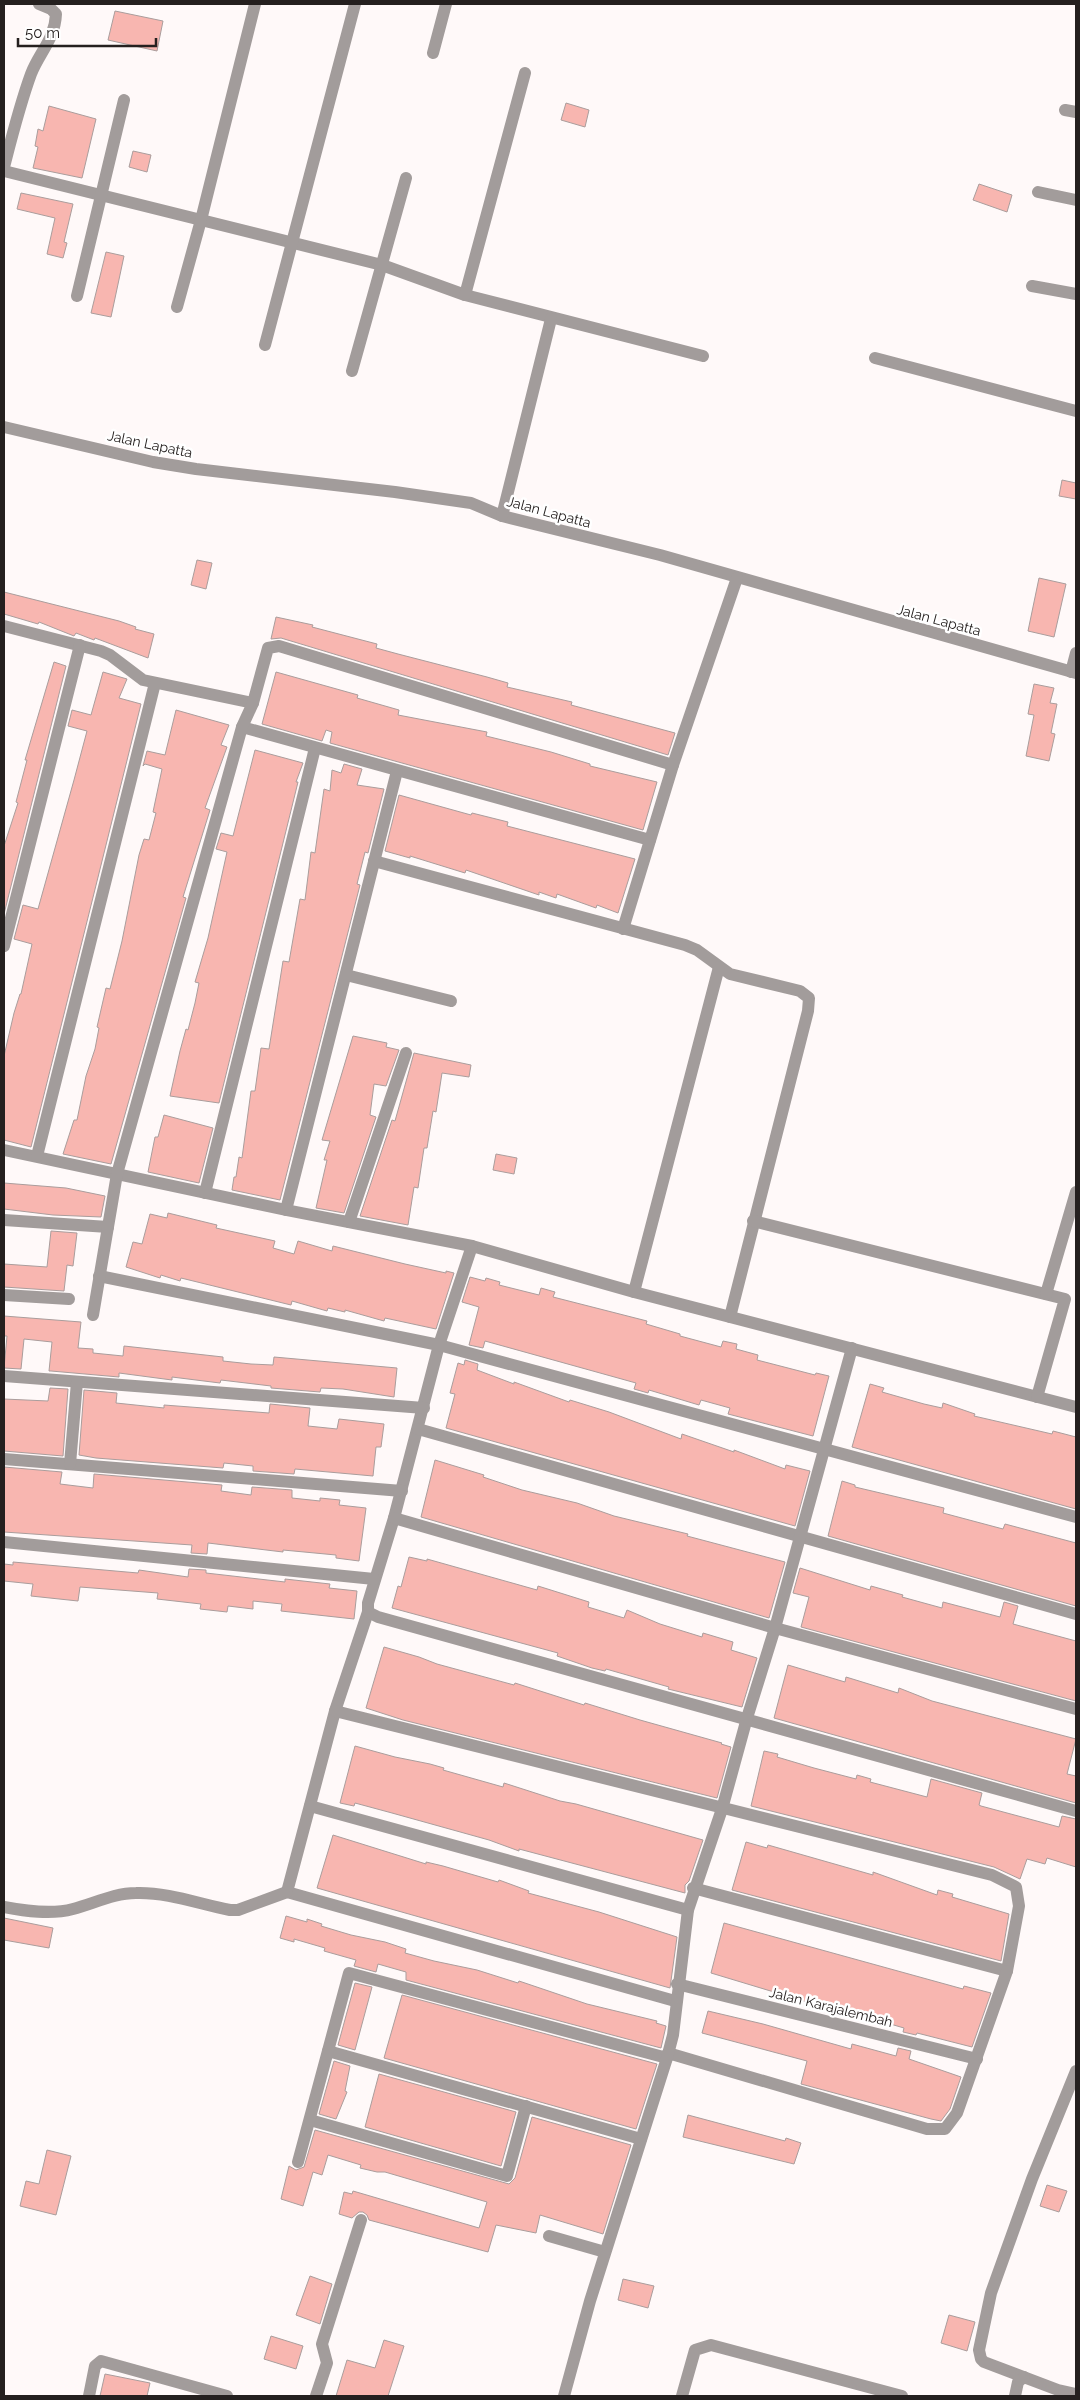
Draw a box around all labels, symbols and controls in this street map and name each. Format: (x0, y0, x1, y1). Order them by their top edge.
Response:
scale bar (18, 15, 155, 47)
text: 50 m (25, 24, 60, 42)
street label: Jalan Lapatta (106, 427, 194, 461)
street label: Jalan Lapatta (505, 493, 593, 531)
street label: Jalan Lapatta (895, 601, 983, 639)
street label: Jalan Karajalembah (768, 1984, 894, 2030)

